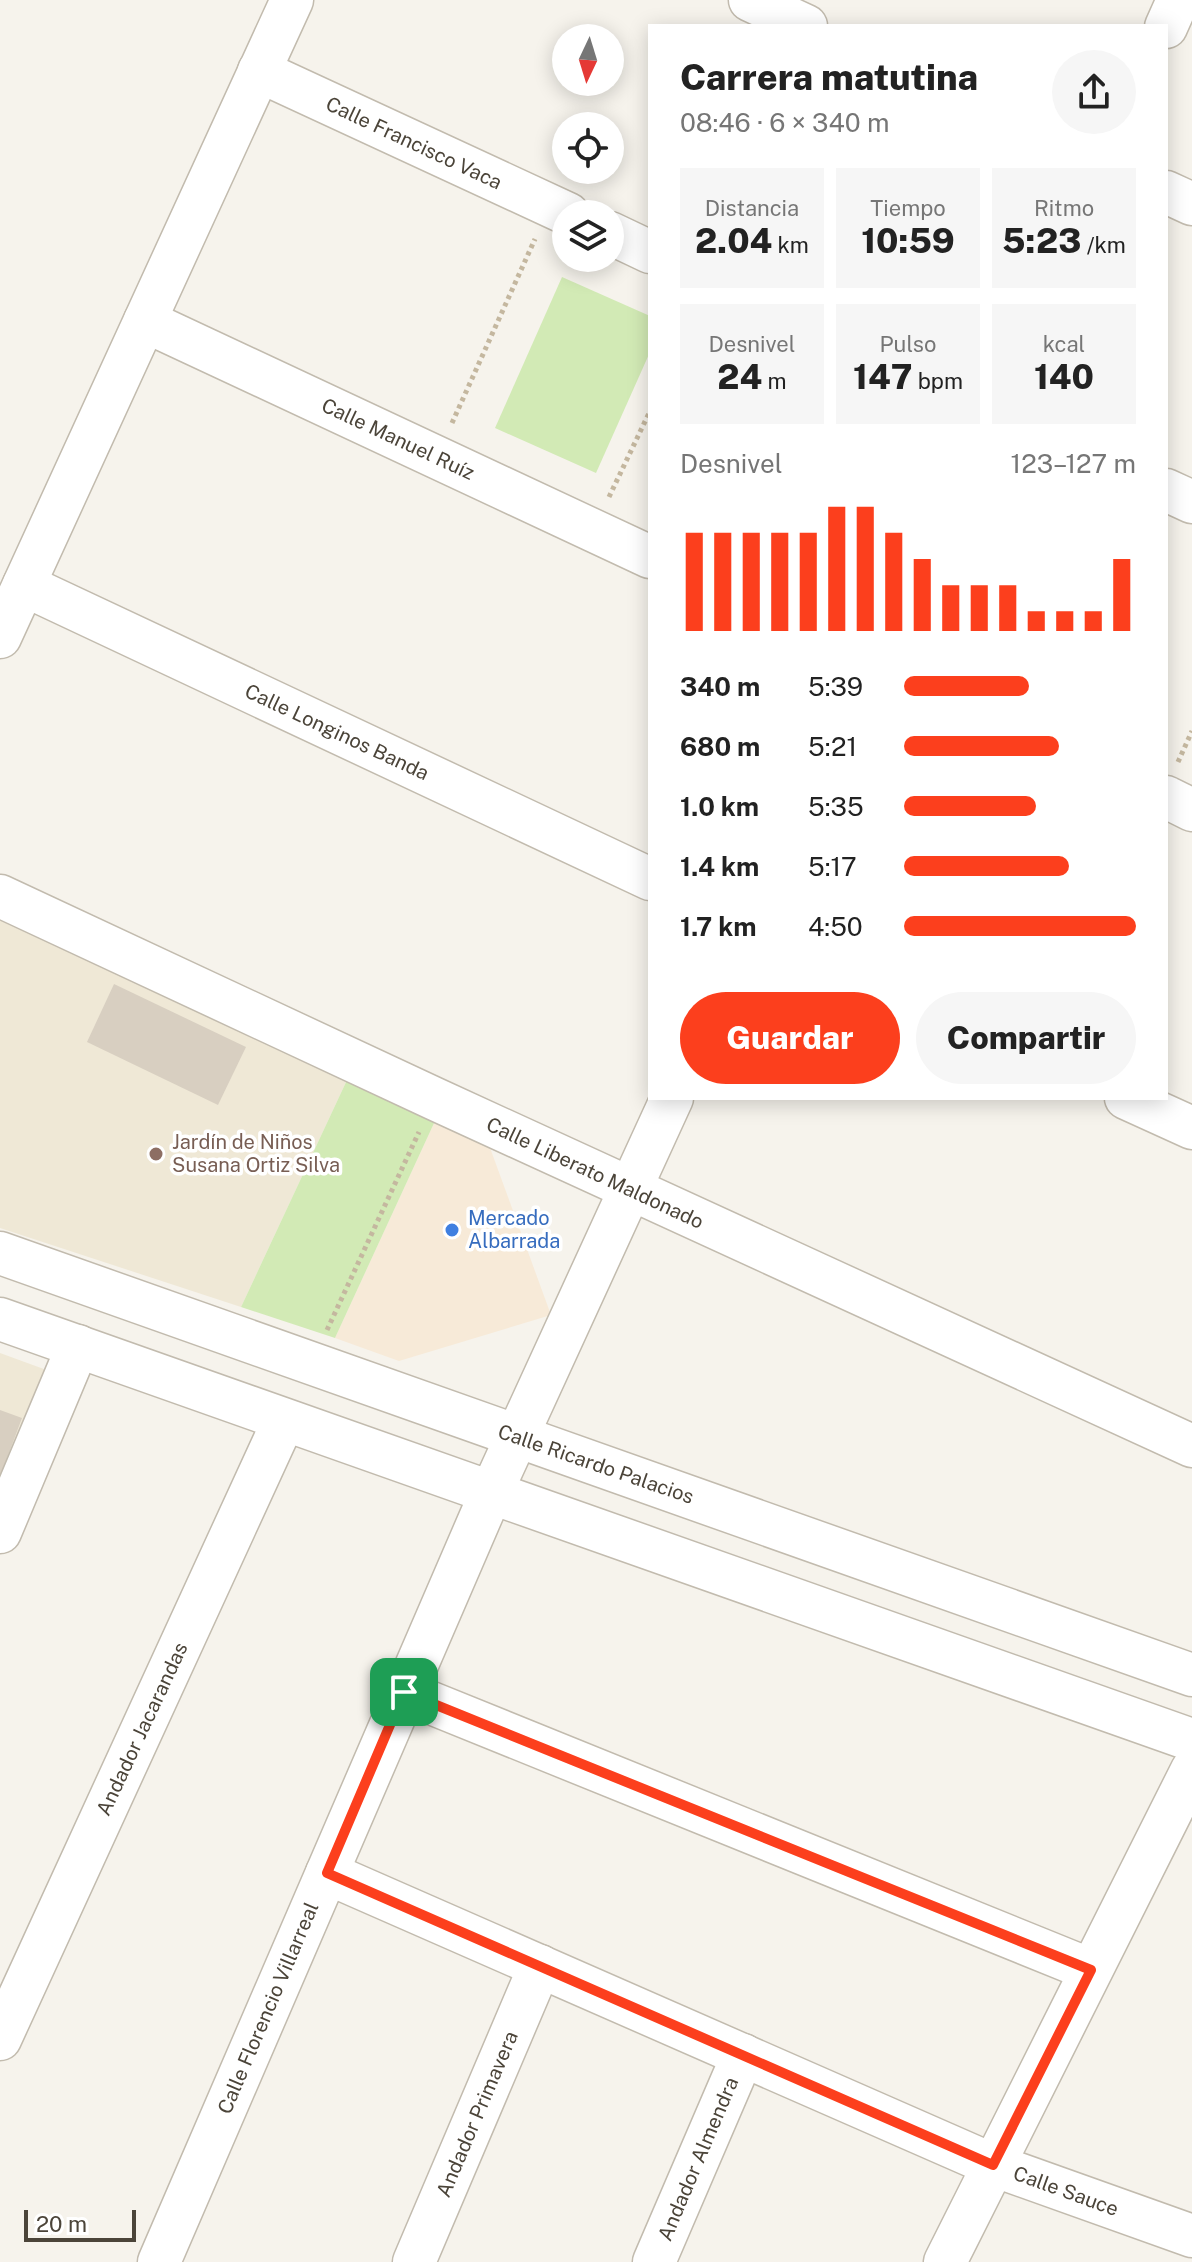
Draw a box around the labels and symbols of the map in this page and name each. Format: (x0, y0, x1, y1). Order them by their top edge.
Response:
north arrow (552, 24, 624, 96)
street label: Calle Francisco Vaca (322, 92, 506, 194)
street label: Calle Manuel Ruíz (318, 393, 478, 485)
street label: Calle Longinos Banda (241, 679, 433, 785)
street label: Calle Liberato Maldonado (483, 1112, 707, 1234)
place label: Jardín de Niños Susana Ortiz Silva (172, 1130, 340, 1177)
marker: Jardín de Niños Susana Ortiz Silva (147, 1145, 165, 1163)
place label: Mercado Albarrada (468, 1206, 560, 1253)
marker: Mercado Albarrada (443, 1221, 461, 1239)
street label: Calle Ricardo Palacios (495, 1419, 697, 1509)
street label: Andador Jacarandas (91, 1639, 193, 1819)
pin (370, 1658, 438, 1726)
street label: Calle Florencio Villarreal (212, 1899, 324, 2117)
street label: Andador Primavera (431, 2027, 523, 2201)
street label: Andador Almendra (653, 2074, 743, 2244)
street label: Calle Sauce (1010, 2161, 1122, 2221)
scale bar (24, 2206, 136, 2242)

